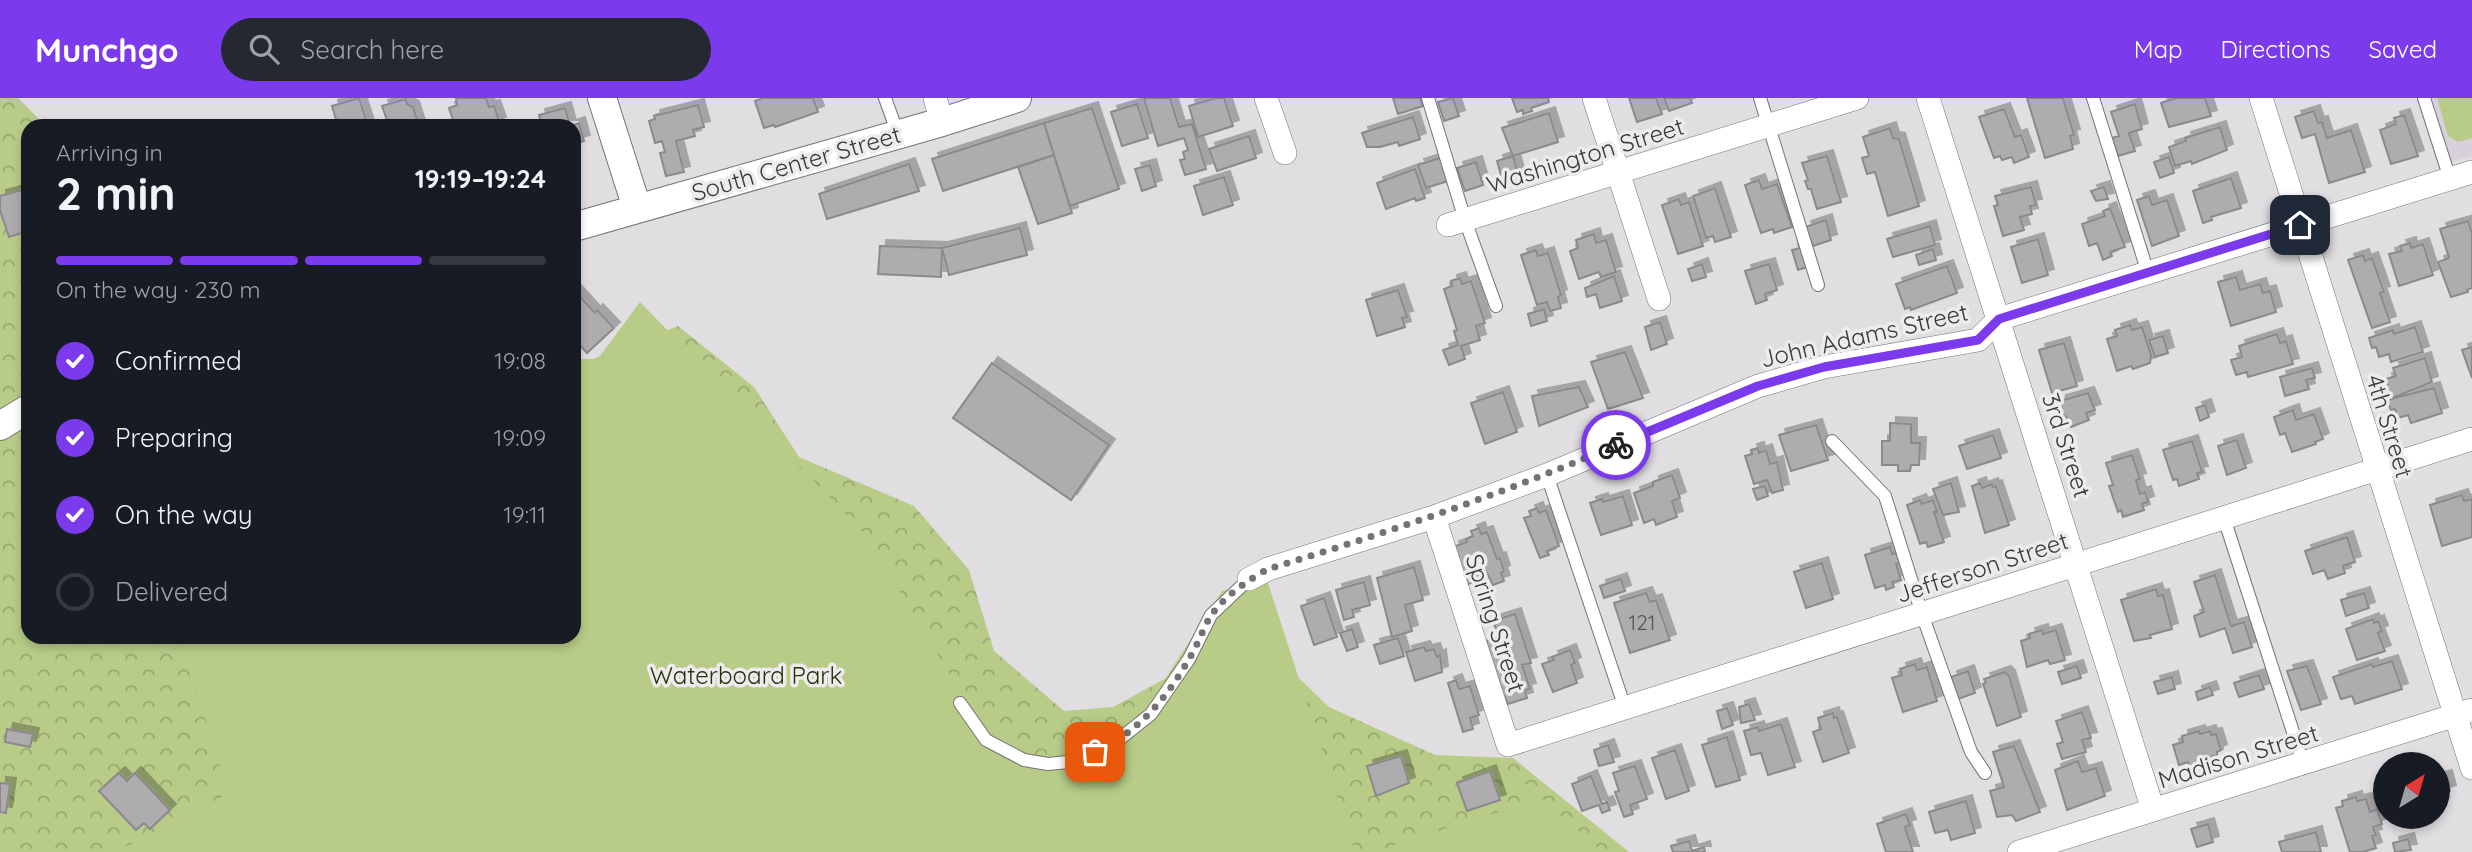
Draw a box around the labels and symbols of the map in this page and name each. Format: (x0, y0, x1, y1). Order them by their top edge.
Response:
street label: Washington Street (1483, 111, 1687, 199)
street label: South Center Street (688, 119, 904, 207)
pin (2270, 195, 2330, 255)
street label: John Adams Street (1757, 297, 1971, 373)
street label: 4th Street (2360, 371, 2420, 481)
street label: 3rd Street (2036, 389, 2098, 501)
courier (1581, 410, 1651, 480)
street label: Jefferson Street (1892, 525, 2072, 609)
street label: Spring Street (1460, 550, 1532, 696)
house number: 121 (1628, 609, 1656, 635)
park label: Waterboard Park (650, 660, 842, 690)
street label: Madison Street (2154, 717, 2322, 795)
pin (1065, 722, 1125, 782)
north arrow (2373, 752, 2450, 830)

